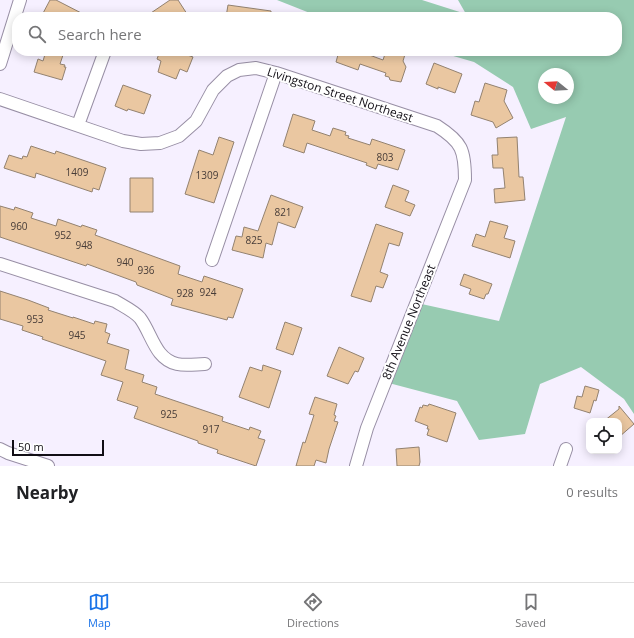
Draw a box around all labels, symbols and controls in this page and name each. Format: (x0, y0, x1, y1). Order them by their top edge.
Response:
search box (12, 12, 622, 56)
icon: search (26, 23, 48, 45)
text: Search here (58, 24, 142, 44)
street label: Livingston Street Northeast (265, 63, 415, 126)
north arrow (538, 68, 574, 104)
house number: 803 (376, 150, 394, 164)
house number: 1409 (66, 165, 89, 179)
house number: 1309 (196, 168, 219, 182)
house number: 821 (274, 205, 292, 219)
house number: 960 (10, 219, 28, 233)
house number: 952 (54, 228, 72, 242)
house number: 825 (245, 233, 263, 247)
house number: 948 (75, 238, 93, 252)
house number: 940 (116, 255, 134, 269)
street label: 8th Avenue Northeast (378, 262, 439, 382)
house number: 936 (137, 263, 155, 277)
house number: 924 (199, 285, 217, 299)
house number: 928 (176, 286, 194, 300)
house number: 953 (26, 312, 44, 326)
house number: 945 (68, 328, 86, 342)
house number: 925 (160, 407, 178, 421)
map controls (586, 418, 622, 454)
button: locate (586, 418, 622, 454)
house number: 917 (202, 422, 220, 436)
scale bar (12, 438, 104, 457)
text: 50 m (18, 439, 44, 454)
text: Nearby (16, 481, 78, 504)
text: 0 results (566, 483, 618, 501)
tab: Map (88, 591, 111, 630)
tab: Directions (287, 591, 339, 630)
tab: Saved (515, 591, 546, 630)

